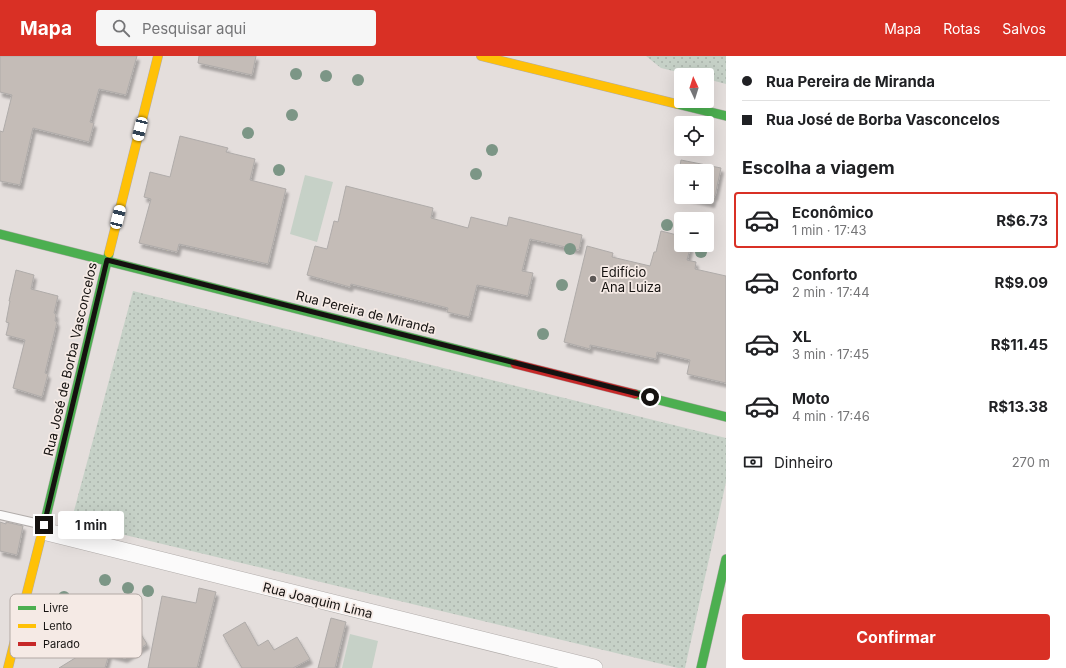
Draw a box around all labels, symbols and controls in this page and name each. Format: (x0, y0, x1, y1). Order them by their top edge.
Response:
search box (96, 10, 376, 46)
text: Mapa (20, 17, 72, 40)
icon: search (110, 17, 132, 39)
text: Pesquisar aqui (142, 19, 246, 38)
text: Mapa (884, 20, 921, 37)
text: Rotas (943, 20, 980, 37)
text: Salvos (1002, 20, 1046, 37)
north arrow (674, 68, 714, 108)
map controls (674, 68, 714, 252)
text: Rua Pereira de Miranda (766, 72, 935, 91)
text: Rua José de Borba Vasconcelos (766, 110, 1000, 129)
car (131, 116, 149, 142)
button: locate (674, 116, 714, 156)
text: Escolha a viagem (742, 157, 895, 178)
button: + (674, 164, 714, 204)
icon: car (744, 202, 780, 238)
text: Econômico (792, 203, 873, 222)
car (109, 204, 127, 230)
text: R$6.73 (996, 211, 1048, 230)
button: − (674, 212, 714, 252)
text: 1 min · 17:43 (792, 222, 867, 238)
street label: Rua José de Borba Vasconcelos (40, 261, 100, 457)
place label: Edifício Ana Luiza (601, 264, 661, 295)
icon: car (744, 264, 780, 300)
text: Conforto (792, 265, 857, 284)
text: R$9.09 (995, 273, 1048, 292)
marker: Edifício Ana Luiza (588, 274, 598, 284)
text: 2 min · 17:44 (792, 284, 870, 300)
street label: Rua Pereira de Miranda (295, 287, 437, 337)
icon: car (744, 326, 780, 362)
text: XL (792, 327, 812, 346)
text: R$11.45 (991, 335, 1048, 354)
text: 3 min · 17:45 (792, 346, 869, 362)
route start (641, 388, 659, 406)
icon: car (744, 388, 780, 424)
text: Moto (792, 389, 830, 408)
text: R$13.38 (988, 397, 1048, 416)
text: 4 min · 17:46 (792, 408, 870, 424)
icon: cash (742, 451, 764, 473)
text: Dinheiro (774, 453, 833, 472)
text: 270 m (1012, 454, 1050, 470)
callout: 1 min (58, 511, 124, 539)
route end (35, 516, 53, 534)
text: 1 min (75, 517, 107, 533)
street label: Rua Joaquim Lima (261, 579, 375, 621)
legend (10, 594, 142, 658)
text: Livre (43, 601, 68, 615)
button: Confirmar (742, 614, 1050, 660)
text: Lento (43, 619, 73, 633)
text: Parado (43, 637, 80, 651)

